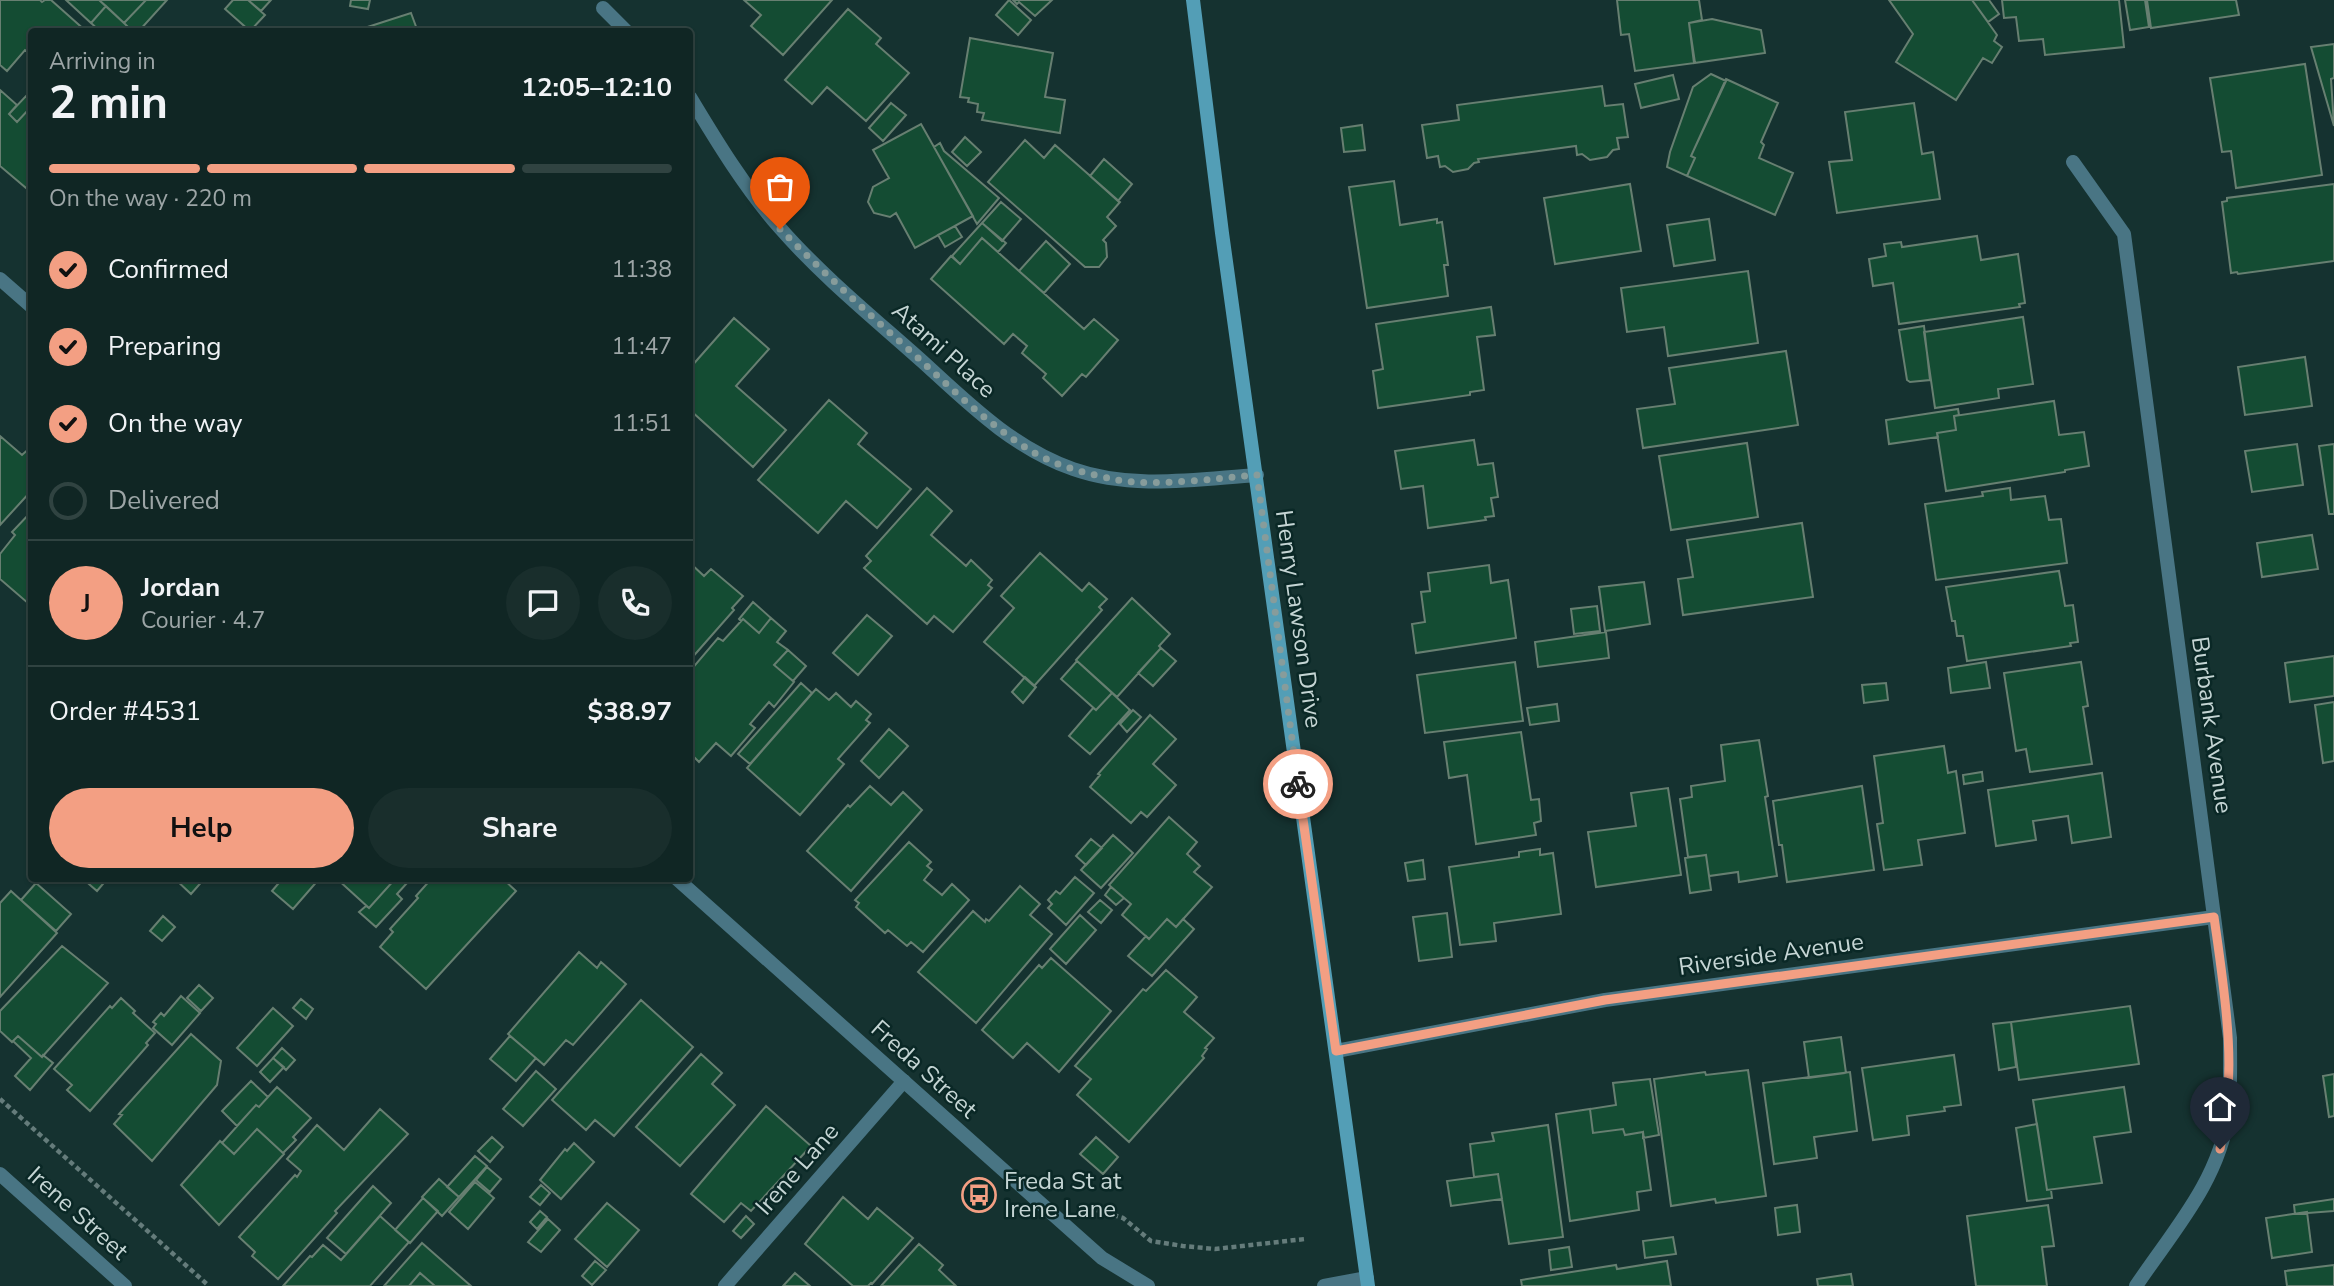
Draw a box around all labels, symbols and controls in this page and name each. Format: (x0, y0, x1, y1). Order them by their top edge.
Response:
text: Arriving in (49, 46, 156, 77)
text: 12:05–12:10 (521, 70, 672, 105)
text: 2 min (49, 71, 168, 134)
pin (750, 157, 810, 229)
icon: bag (761, 168, 799, 206)
text: On the way · 220 m (49, 183, 252, 214)
icon: check (49, 251, 87, 289)
text: Confirmed (108, 252, 229, 287)
text: 11:38 (612, 254, 672, 285)
street label: Atami Place (885, 295, 1003, 405)
icon: check (49, 328, 87, 366)
text: Preparing (108, 329, 221, 364)
text: 11:47 (612, 331, 672, 362)
icon: check (49, 405, 87, 443)
text: On the way (108, 406, 242, 441)
text: 11:51 (612, 408, 672, 439)
text: Delivered (108, 483, 220, 518)
street label: Henry Lawson Drive (1268, 508, 1330, 730)
button: chat (506, 566, 580, 640)
button: phone (598, 566, 672, 640)
text: Jordan (141, 570, 220, 605)
text: J (81, 586, 91, 621)
text: Courier · 4.7 (141, 605, 265, 636)
street label: Burbank Avenue (2184, 634, 2240, 816)
text: Order #4531 (49, 694, 201, 729)
text: $38.97 (588, 694, 672, 729)
courier (1263, 749, 1333, 819)
icon: bike (1279, 765, 1317, 803)
button: Help (49, 788, 354, 868)
button: Share (368, 788, 672, 868)
street label: Riverside Avenue (1676, 925, 1866, 983)
street label: Freda Street (864, 1013, 984, 1126)
pin (2190, 1077, 2250, 1149)
icon: home (2201, 1088, 2239, 1126)
street label: Irene Lane (748, 1116, 846, 1222)
street label: Irene Street (21, 1159, 136, 1267)
place label: Freda St at Irene Lane (1004, 1165, 1122, 1225)
bus stop icon: Freda St at Irene Lane (960, 1176, 998, 1214)

